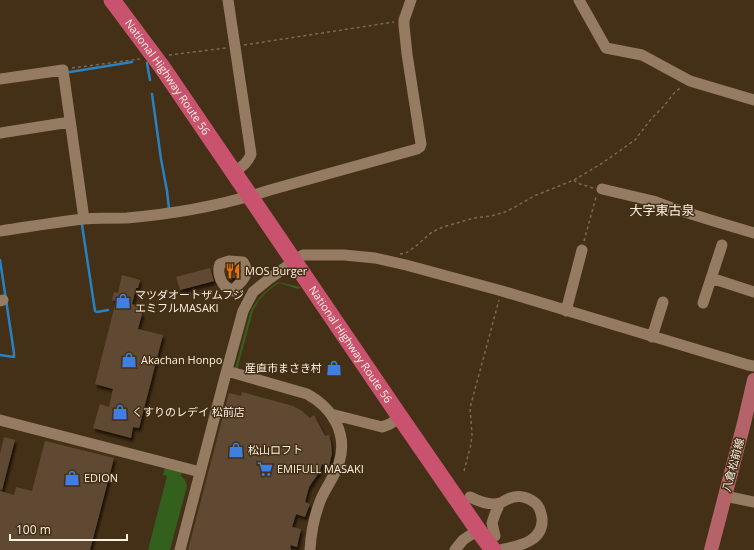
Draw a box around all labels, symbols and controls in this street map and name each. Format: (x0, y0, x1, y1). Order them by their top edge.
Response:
street label: National Highway Route 56 (122, 16, 214, 138)
district label: 大字東古泉 (629, 201, 695, 219)
restaurant icon: MOS Burger (224, 262, 242, 280)
place label: MOS Burger (245, 263, 308, 278)
street label: National Highway Route 56 (306, 283, 396, 406)
place label: マツダオートザムフジ エミフルMASAKI (135, 287, 244, 315)
shop icon: マツダオートザムフジ エミフルMASAKI (114, 292, 132, 310)
shop icon: Akachan Honpo (120, 351, 138, 369)
place label: Akachan Honpo (141, 352, 223, 367)
shop icon: 産直市まさき村 (325, 359, 343, 377)
place label: 産直市まさき村 (245, 360, 322, 375)
shop icon: くすりのレデイ 松前店 (111, 403, 129, 421)
place label: くすりのレデイ 松前店 (132, 404, 245, 419)
street label: 八倉松前線 (718, 436, 747, 493)
shop icon: 松山ロフト (227, 441, 245, 459)
place label: 松山ロフト (248, 442, 303, 457)
supermarket icon: EMIFULL MASAKI (256, 460, 274, 478)
place label: EMIFULL MASAKI (277, 461, 364, 476)
shop icon: EDION (63, 469, 81, 487)
place label: EDION (84, 470, 118, 485)
scale bar (10, 516, 127, 542)
text: 100 m (16, 521, 51, 538)

